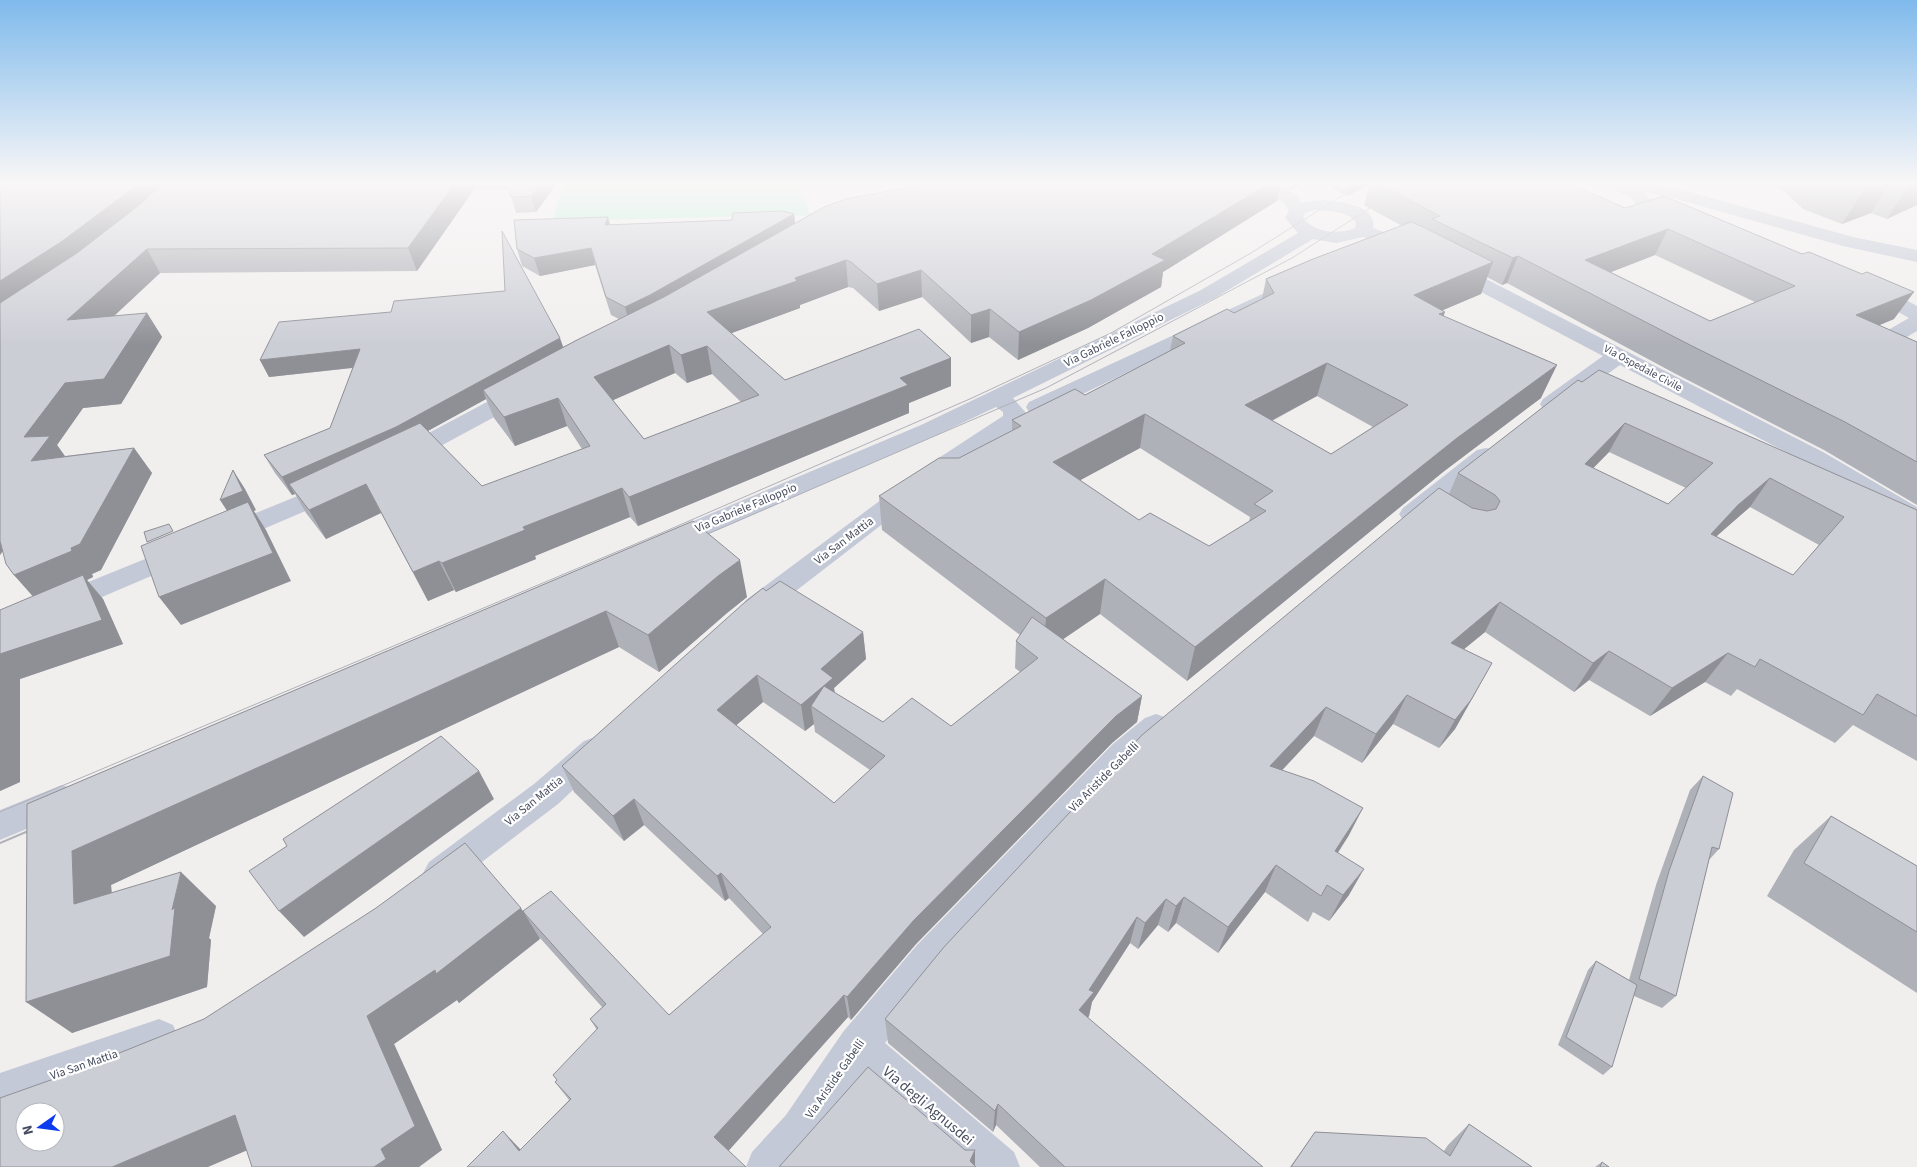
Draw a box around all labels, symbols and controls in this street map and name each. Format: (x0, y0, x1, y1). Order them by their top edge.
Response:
street label: Via Gabriele Falloppio (1061, 308, 1167, 372)
street label: Via Ospedale Civile (1601, 341, 1685, 395)
street label: Via Gabriele Falloppio (692, 479, 800, 537)
street label: Via San Mattia (811, 513, 877, 569)
street label: Via Aristide Gabelli (1065, 738, 1143, 816)
street label: Via San Mattia (501, 772, 567, 830)
street label: Via Aristide Gabelli (801, 1036, 869, 1122)
street label: Via San Mattia (48, 1045, 120, 1085)
street label: Via degli Agnusdei (878, 1061, 978, 1151)
north arrow (15, 1102, 65, 1152)
text: N (18, 1123, 39, 1137)

